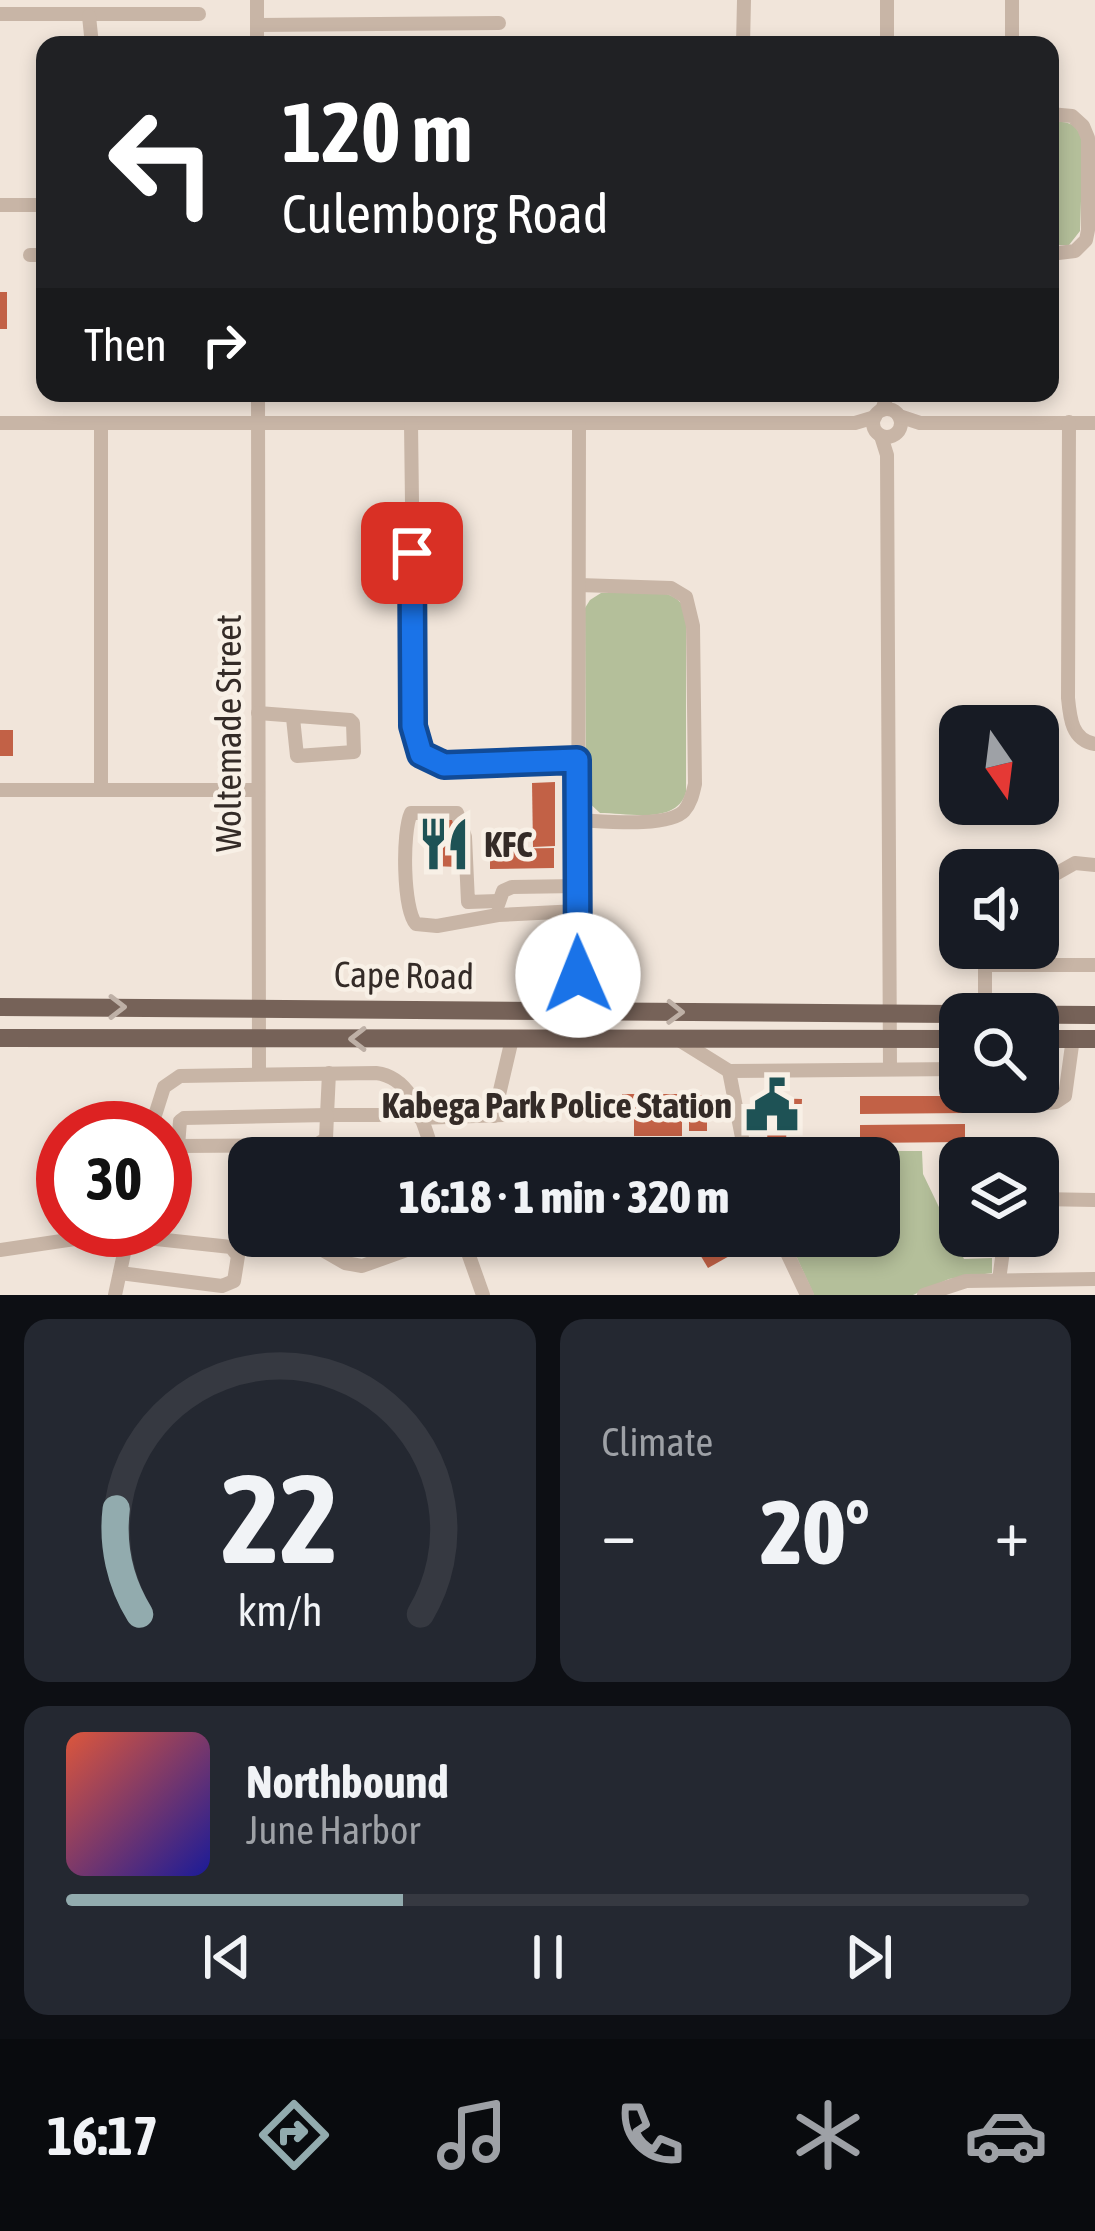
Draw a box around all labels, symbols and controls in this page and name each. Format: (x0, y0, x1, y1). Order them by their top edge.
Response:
icon: left (84, 84, 240, 240)
text: 120 m (282, 84, 472, 180)
text: Culemborg Road (282, 183, 609, 244)
icon: right (191, 312, 257, 378)
text: Then (84, 319, 167, 371)
pin (361, 502, 463, 604)
icon: arrive (379, 520, 445, 586)
street label: Woltemade Street (207, 614, 249, 852)
north arrow (939, 705, 1059, 825)
map controls (939, 705, 1059, 1257)
restaurant icon: KFC (415, 815, 473, 873)
place label: KFC (484, 823, 532, 865)
button: sound (939, 849, 1059, 969)
position arrow (515, 912, 641, 1038)
street label: Cape Road (334, 953, 474, 997)
button: search (939, 993, 1059, 1113)
one-way arrow (109, 994, 127, 1020)
one-way arrow (666, 998, 685, 1024)
one-way arrow (348, 1026, 366, 1052)
public building icon: Kabega Park Police Station (743, 1076, 801, 1134)
place label: Kabega Park Police Station (382, 1084, 732, 1126)
speed limit sign: 30 (36, 1101, 192, 1257)
button: layers (939, 1137, 1059, 1257)
text: 16:18 · 1 min · 320 m (399, 1171, 729, 1223)
text: Climate (602, 1420, 713, 1464)
text: 22 (221, 1446, 338, 1589)
text: 20° (761, 1480, 870, 1583)
text: − (602, 1494, 636, 1570)
text: + (995, 1494, 1029, 1570)
text: km/h (237, 1585, 322, 1634)
text: Northbound (246, 1756, 449, 1808)
text: June Harbor (246, 1808, 420, 1852)
icon: previous (194, 1924, 260, 1990)
icon: pause (515, 1924, 581, 1990)
icon: next (836, 1924, 902, 1990)
icon: directions (252, 2093, 336, 2177)
icon: music (430, 2093, 514, 2177)
icon: phone (608, 2093, 692, 2177)
icon: climate (786, 2093, 870, 2177)
icon: car (964, 2093, 1048, 2177)
text: 16:17 (47, 2105, 158, 2166)

